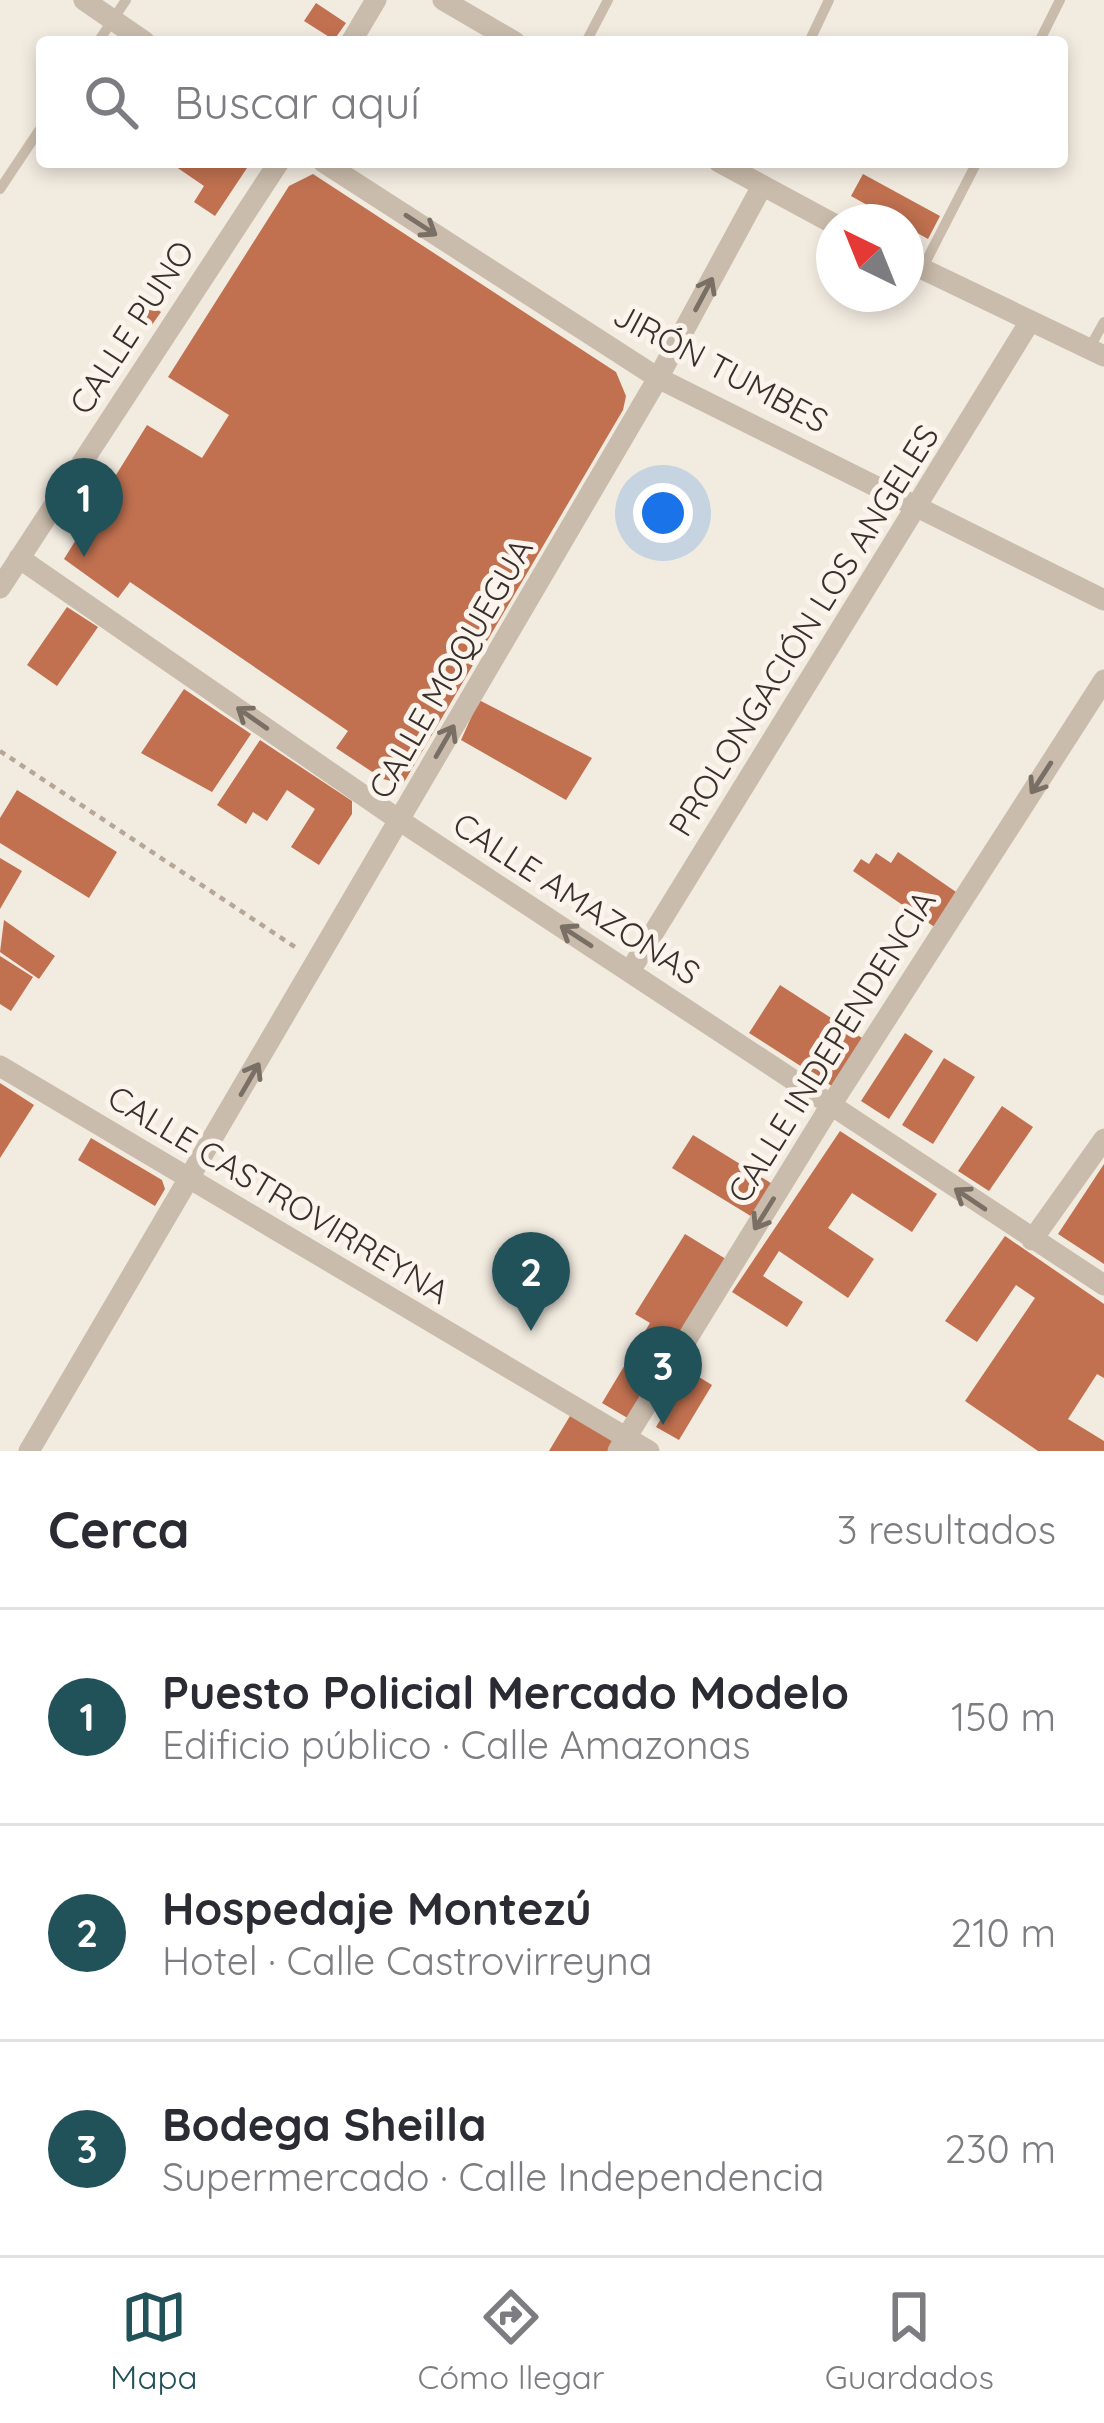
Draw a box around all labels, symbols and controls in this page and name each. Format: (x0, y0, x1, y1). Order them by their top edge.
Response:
search box (36, 36, 1068, 168)
icon: search (78, 69, 144, 135)
text: Buscar aquí (174, 74, 420, 130)
north arrow (816, 204, 924, 312)
one-way arrow (404, 213, 438, 238)
street label: CALLE PUNO (60, 233, 202, 421)
one-way arrow (693, 278, 716, 313)
street label: JIRÓN TUMBES (607, 293, 835, 441)
street label: PROLONGACIÓN LOS ANGELES (659, 417, 947, 843)
pin: 1 (45, 458, 123, 557)
your location (633, 483, 693, 543)
street label: CALLE MOQUEGUA (359, 531, 541, 805)
one-way arrow (236, 706, 270, 731)
one-way arrow (433, 725, 457, 759)
one-way arrow (1028, 760, 1053, 794)
street label: CALLE AMAZONAS (446, 803, 708, 993)
street label: CALLE INDEPENDENCIA (718, 882, 944, 1210)
one-way arrow (560, 923, 594, 948)
one-way arrow (239, 1062, 263, 1097)
street label: CALLE CASTROVIRREYNA (101, 1076, 457, 1312)
one-way arrow (954, 1186, 988, 1211)
one-way arrow (752, 1196, 776, 1230)
pin: 2 (492, 1232, 570, 1331)
pin: 3 (624, 1326, 702, 1425)
text: Cerca (48, 1497, 190, 1561)
text: 3 resultados (837, 1505, 1056, 1554)
text: Puesto Policial Mercado Modelo (162, 1664, 849, 1720)
text: 1 (79, 1692, 95, 1741)
text: 150 m (951, 1692, 1056, 1741)
text: Edificio público · Calle Amazonas (162, 1720, 751, 1769)
text: Hospedaje Montezú (162, 1880, 592, 1936)
text: 2 (76, 1908, 98, 1957)
text: 210 m (951, 1908, 1056, 1957)
text: Hotel · Calle Castrovirreyna (162, 1936, 652, 1985)
text: Bodega Sheilla (162, 2096, 486, 2152)
text: 3 (77, 2124, 97, 2173)
text: 230 m (945, 2124, 1056, 2173)
text: Supermercado · Calle Independencia (162, 2152, 824, 2201)
tab: Mapa (110, 2284, 197, 2397)
tab: Cómo llegar (418, 2284, 605, 2397)
tab: Guardados (825, 2284, 994, 2397)

